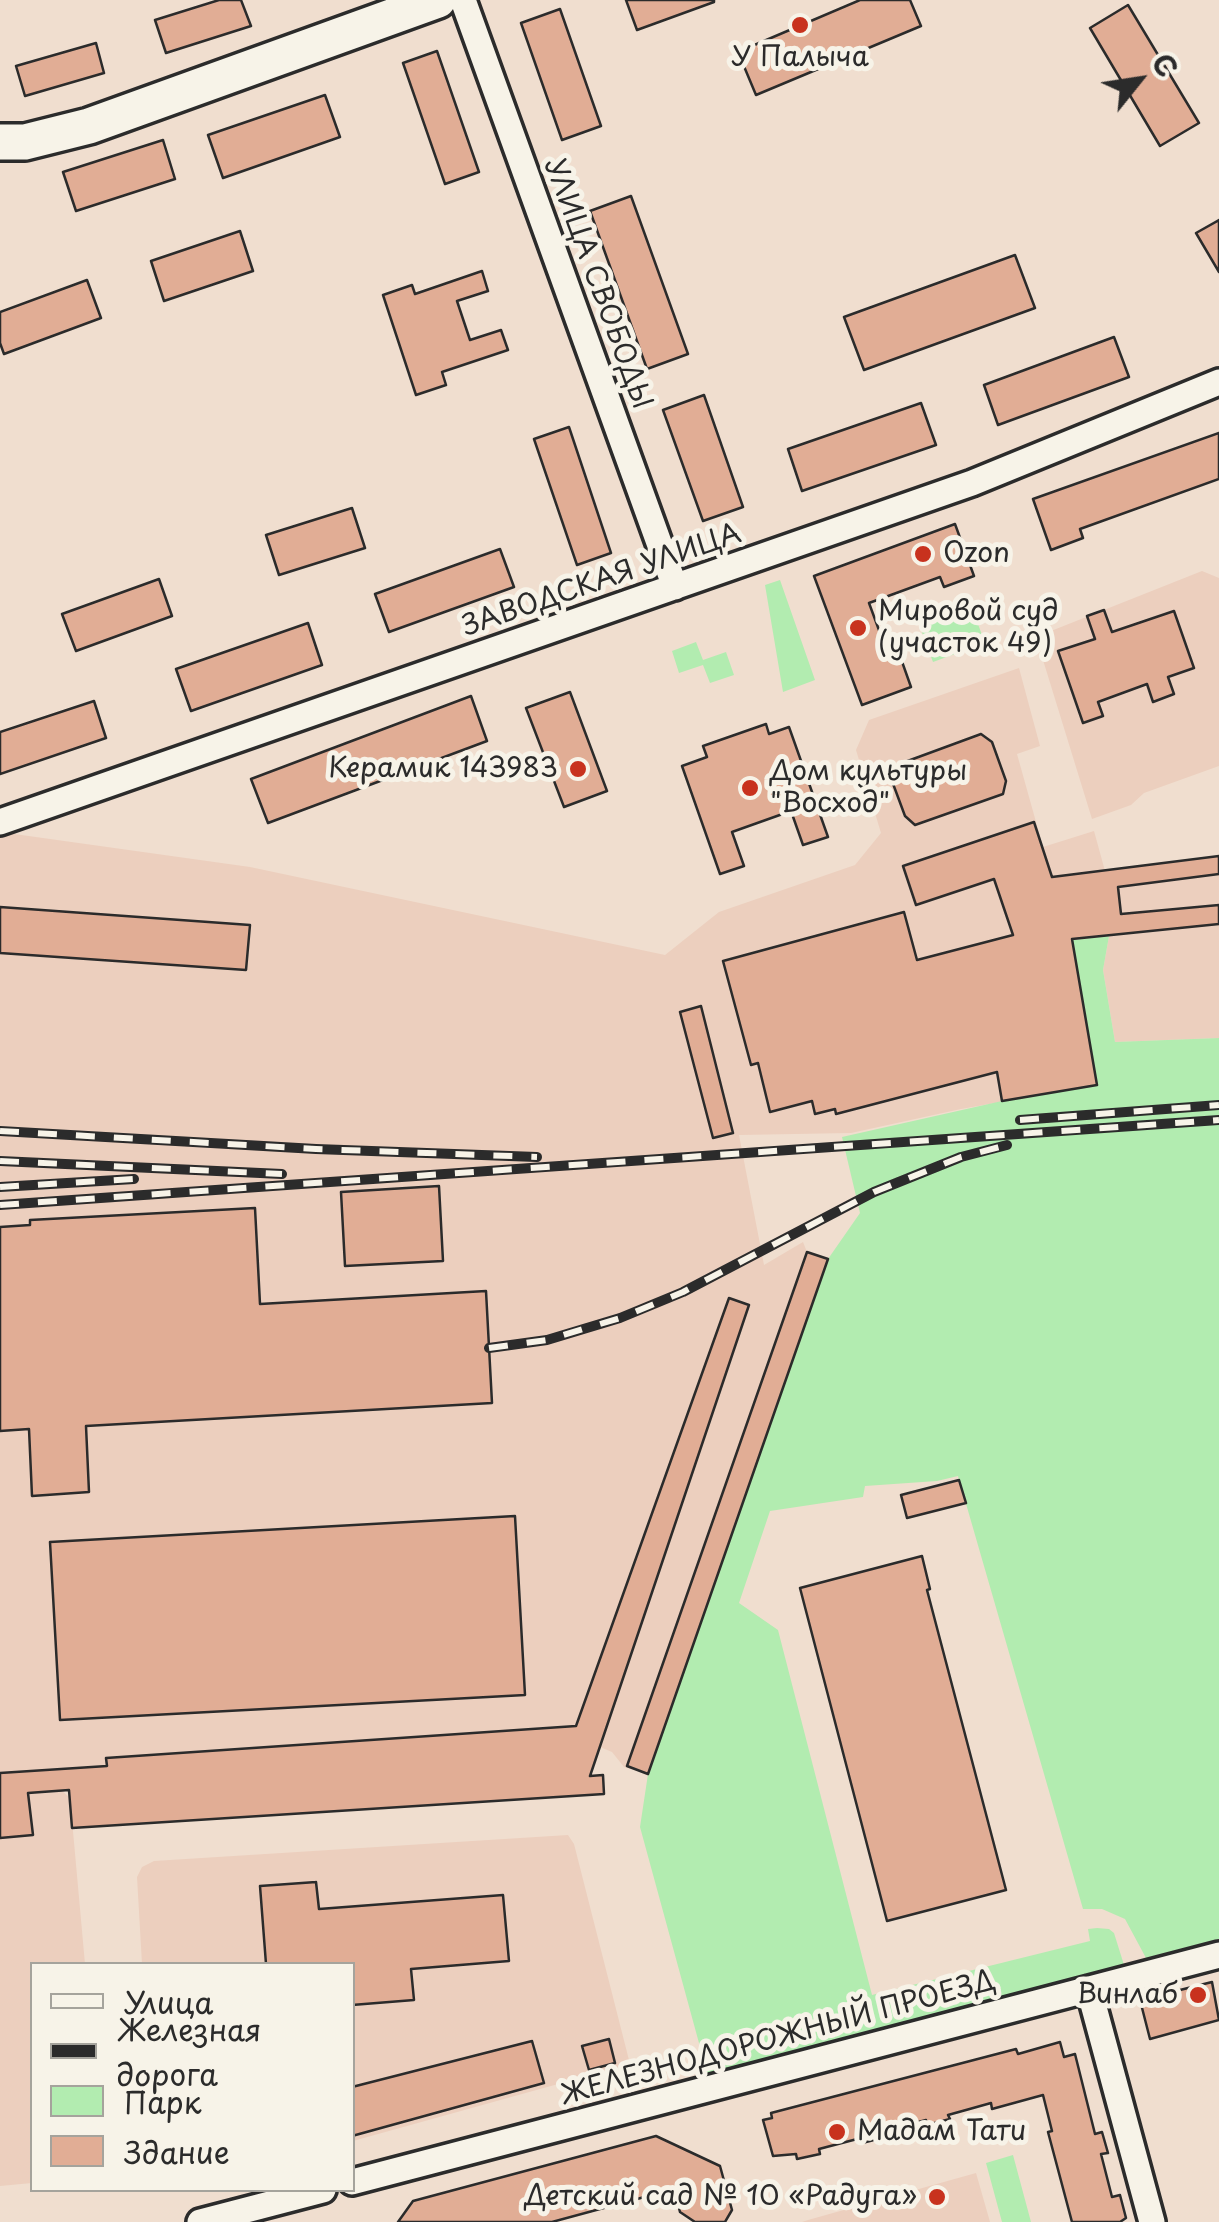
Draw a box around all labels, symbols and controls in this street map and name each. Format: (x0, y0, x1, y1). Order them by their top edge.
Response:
marker: У Палыча (789, 14, 811, 36)
north arrow (1089, 30, 1189, 130)
place label: У Палыча (731, 41, 869, 75)
text: С (1142, 45, 1189, 85)
street label: УЛИЦА СВОБОДЫ (536, 154, 658, 414)
street label: ЗАВОДСКАЯ УЛИЦА (458, 517, 746, 645)
place label: Ozon (943, 537, 1010, 571)
marker: Ozon (912, 543, 934, 565)
place label: Мировой суд (участок 49) (878, 595, 1059, 661)
marker: Мировой суд (участок 49) (847, 617, 869, 639)
place label: Керамик 143983 (328, 752, 558, 786)
place label: Дом культуры "Восход" (770, 755, 967, 821)
marker: Керамик 143983 (567, 758, 589, 780)
marker: Дом культуры "Восход" (739, 777, 761, 799)
legend (30, 1962, 355, 2192)
street label: ЖЕЛЕЗНОДОРОЖНЫЙ ПРОЕЗД (557, 1965, 999, 2113)
place label: Винлаб (1077, 1978, 1178, 2012)
text: Улица (124, 1979, 213, 2024)
marker: Винлаб (1187, 1984, 1209, 2006)
text: Железная дорога (117, 2006, 262, 2096)
text: Парк (124, 2079, 201, 2124)
place label: Мадам Тати (857, 2115, 1027, 2149)
marker: Мадам Тати (826, 2121, 848, 2143)
text: Здание (124, 2129, 230, 2174)
place label: Детский сад № 10 «Радуга» (524, 2180, 917, 2214)
marker: Детский сад № 10 «Радуга» (926, 2186, 948, 2208)

